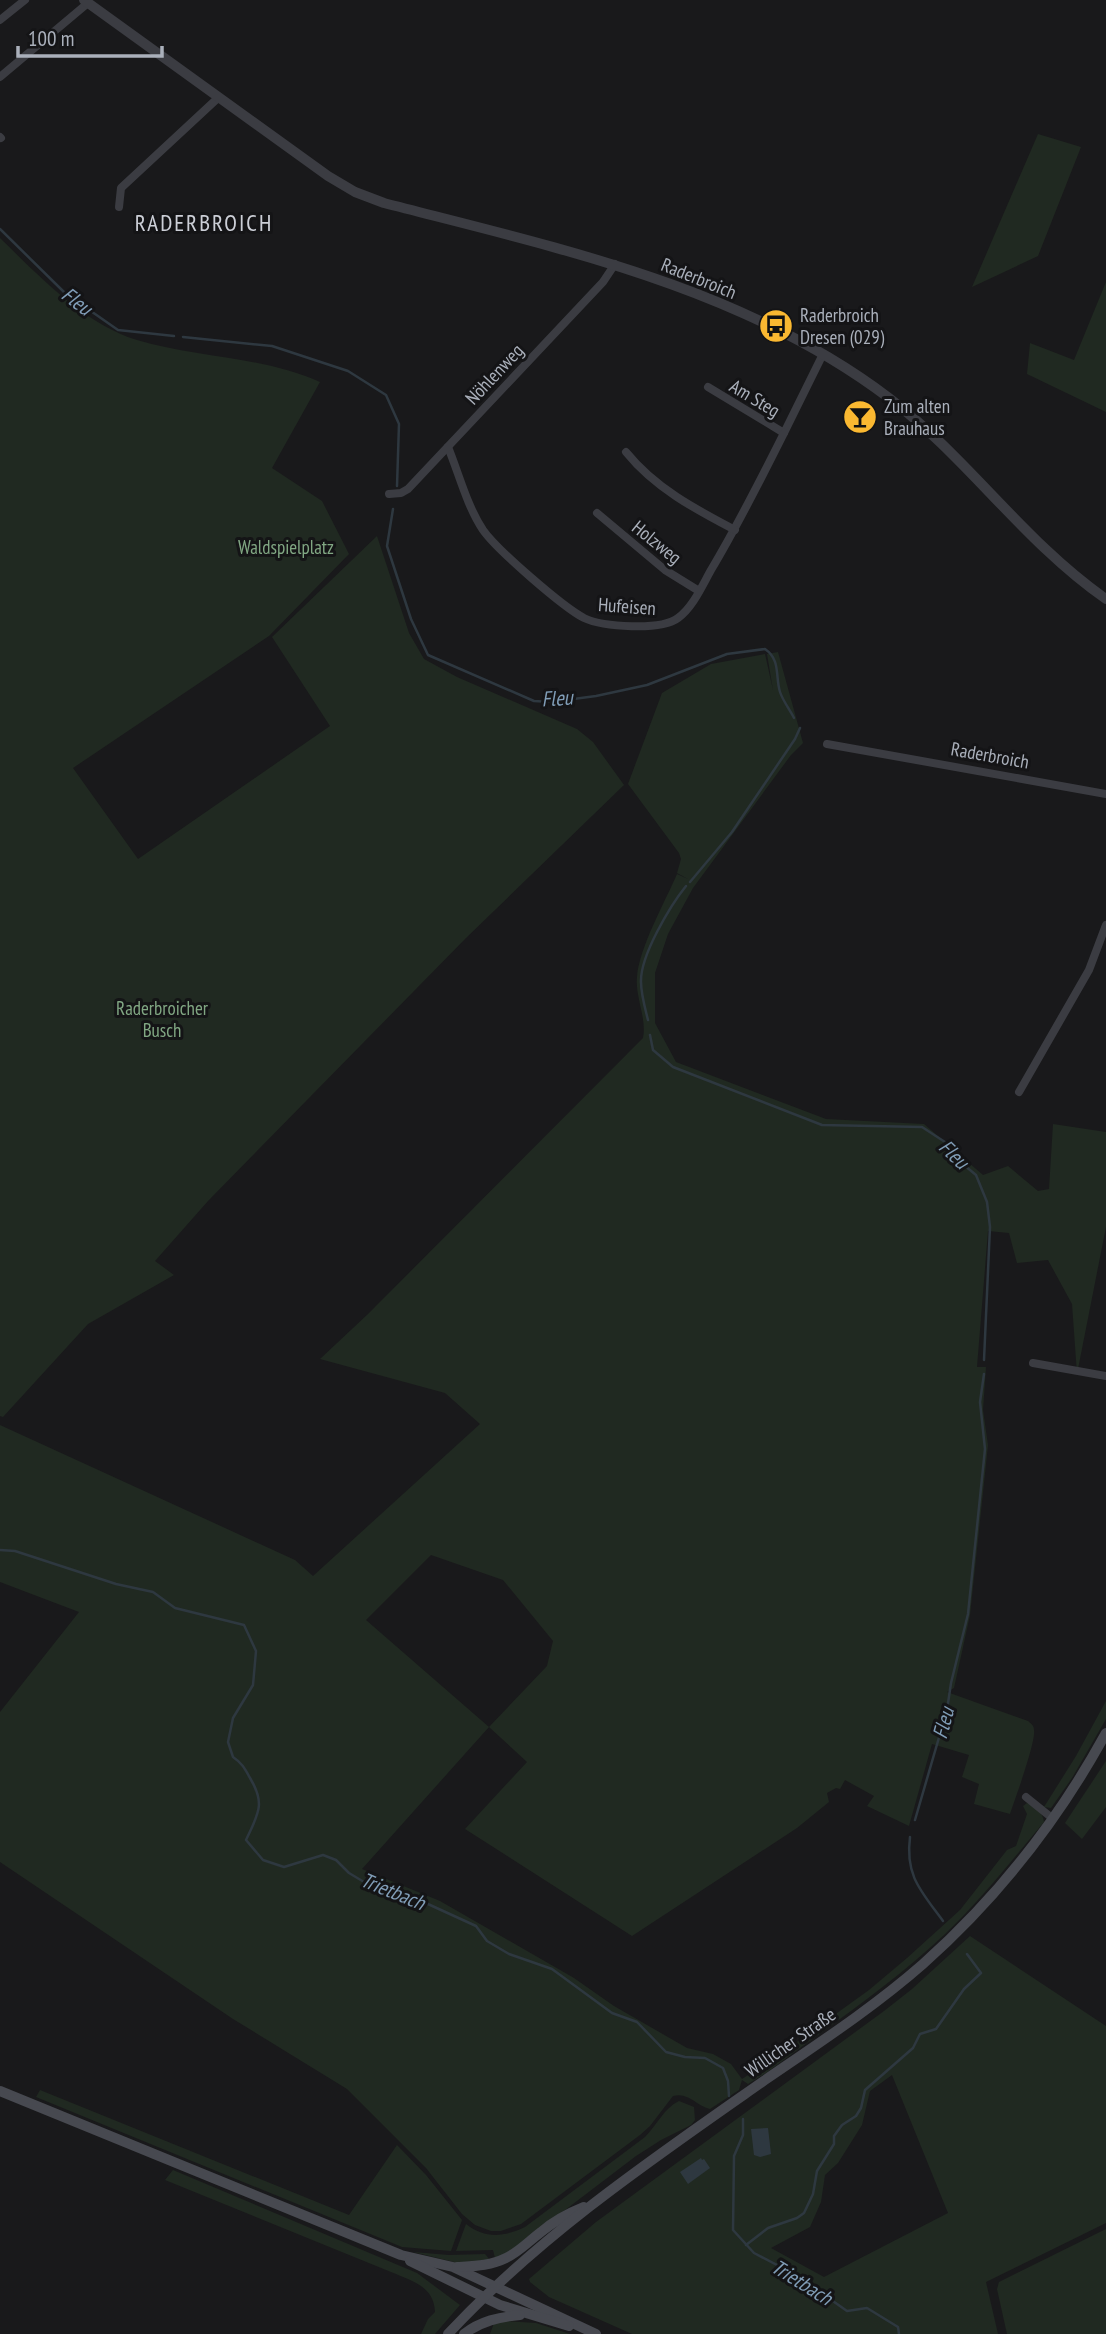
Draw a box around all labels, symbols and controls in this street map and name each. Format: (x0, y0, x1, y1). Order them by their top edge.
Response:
scale bar (18, 14, 161, 58)
text: 100 m (28, 25, 74, 52)
district label: RADERBROICH (135, 208, 273, 237)
street label: Raderbroich (658, 252, 740, 304)
water label: Fleu (56, 281, 99, 322)
place label: Raderbroich Dresen (029) (800, 303, 885, 349)
bus stop icon: Raderbroich Dresen (029) (757, 307, 795, 345)
street label: Nöhlenweg (460, 339, 528, 409)
street label: Am Steg (725, 374, 785, 422)
place label: Zum alten Brauhaus (884, 394, 950, 440)
bar icon: Zum alten Brauhaus (841, 398, 879, 436)
street label: Holzweg (627, 515, 687, 569)
park label: Waldspielplatz (238, 535, 334, 559)
street label: Hufeisen (597, 592, 657, 620)
water label: Fleu (540, 683, 575, 713)
street label: Raderbroich (949, 736, 1031, 774)
park label: Raderbroicher Busch (116, 996, 209, 1042)
water label: Fleu (933, 1133, 976, 1176)
water label: Fleu (926, 1703, 961, 1742)
water label: Trietbach (357, 1866, 431, 1917)
street label: Willicher Straße (740, 2002, 840, 2082)
water label: Trietbach (767, 2253, 839, 2312)

